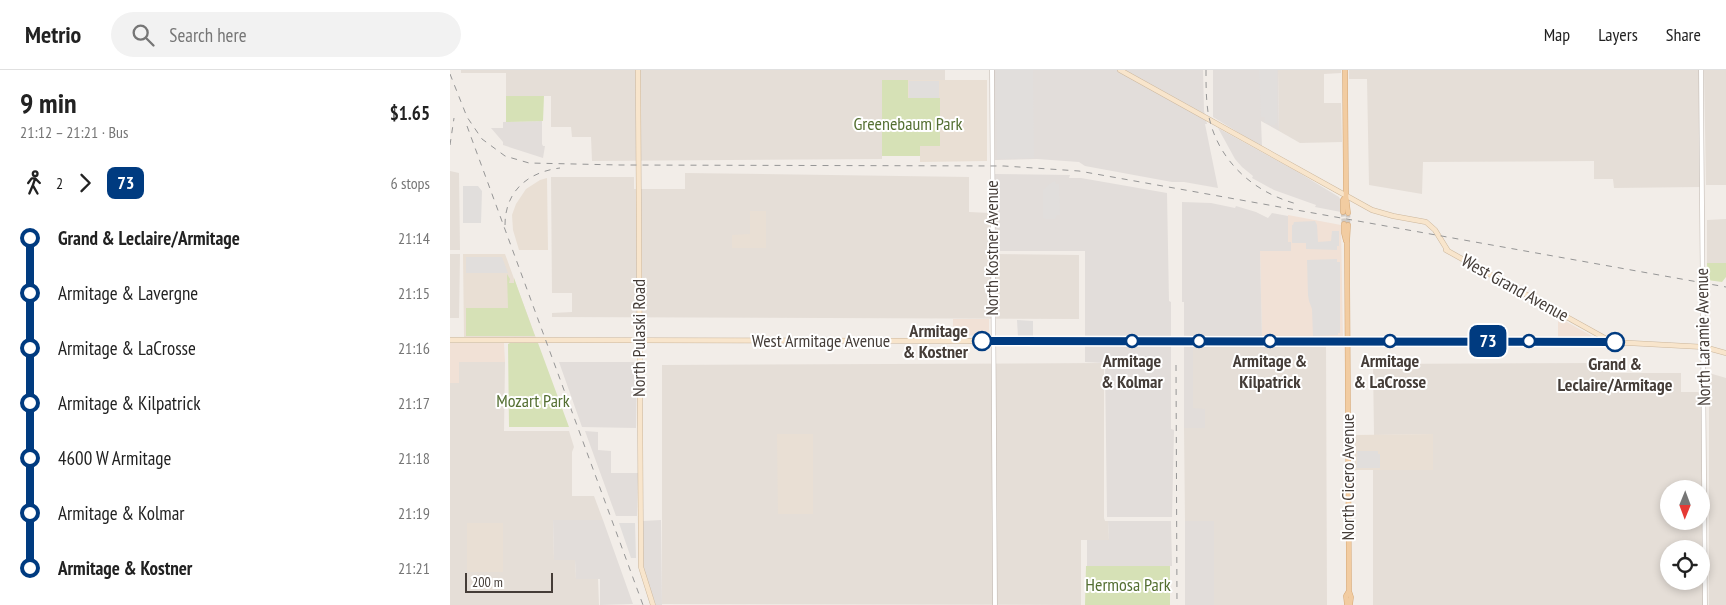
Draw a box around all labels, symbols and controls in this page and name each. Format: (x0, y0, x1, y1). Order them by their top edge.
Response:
search box (111, 12, 461, 57)
text: Metrio (25, 19, 81, 50)
icon: search (129, 21, 157, 49)
text: Search here (169, 23, 247, 47)
text: Map (1544, 23, 1570, 46)
text: Layers (1598, 23, 1638, 46)
text: Share (1666, 23, 1701, 46)
text: 9 min (20, 84, 77, 121)
text: $1.65 (390, 101, 430, 125)
park label: Greenebaum Park (854, 112, 962, 135)
text: 21:12 – 21:21 · Bus (20, 122, 128, 142)
icon: walk (20, 169, 48, 197)
icon: forward (71, 169, 99, 197)
text: 73 (117, 171, 134, 194)
text: 2 (56, 173, 63, 193)
text: 6 stops (390, 173, 430, 193)
street label: North Kostner Avenue (980, 180, 1003, 316)
text: Grand & Leclaire/Armitage (58, 226, 240, 250)
text: 21:14 (398, 228, 430, 248)
street label: West Grand Avenue (1458, 249, 1573, 327)
street label: North Laramie Avenue (1690, 268, 1715, 406)
street label: North Pulaski Road (627, 279, 650, 397)
text: Armitage & Lavergne (58, 281, 198, 305)
text: 21:15 (398, 283, 430, 303)
place label: Armitage & Kostner (903, 319, 969, 363)
line badge: 73 (1466, 325, 1510, 357)
street label: West Armitage Avenue (752, 329, 890, 352)
text: 73 (1479, 329, 1497, 352)
marker: Armitage & Kostner (972, 331, 992, 351)
marker: Grand & Leclaire/Armitage (1605, 332, 1625, 352)
marker: Armitage & Kolmar (1125, 334, 1139, 348)
unlabelled marker (1192, 334, 1206, 348)
marker: Armitage & Kilpatrick (1263, 334, 1277, 348)
marker: Armitage & LaCrosse (1383, 334, 1397, 348)
unlabelled marker (1522, 334, 1536, 348)
text: Armitage & LaCrosse (58, 336, 196, 360)
text: 21:16 (398, 338, 430, 358)
place label: Armitage & Kolmar (1101, 349, 1163, 393)
place label: Armitage & Kilpatrick (1232, 349, 1307, 393)
place label: Armitage & LaCrosse (1354, 349, 1427, 393)
place label: Grand & Leclaire/Armitage (1558, 352, 1673, 396)
park label: Mozart Park (496, 389, 570, 412)
text: Armitage & Kilpatrick (58, 391, 201, 415)
text: 21:17 (398, 393, 430, 413)
street label: North Cicero Avenue (1336, 414, 1359, 540)
text: 4600 W Armitage (58, 446, 171, 470)
text: 21:18 (398, 448, 430, 468)
north arrow (1660, 480, 1710, 530)
map controls (1660, 480, 1710, 590)
text: Armitage & Kolmar (58, 501, 185, 525)
text: 21:19 (398, 503, 430, 523)
button: locate (1660, 540, 1710, 590)
text: Armitage & Kostner (58, 556, 192, 580)
text: 21:21 (398, 558, 430, 578)
scale bar (465, 570, 552, 593)
text: 200 m (472, 573, 503, 591)
park label: Hermosa Park (1085, 573, 1171, 596)

